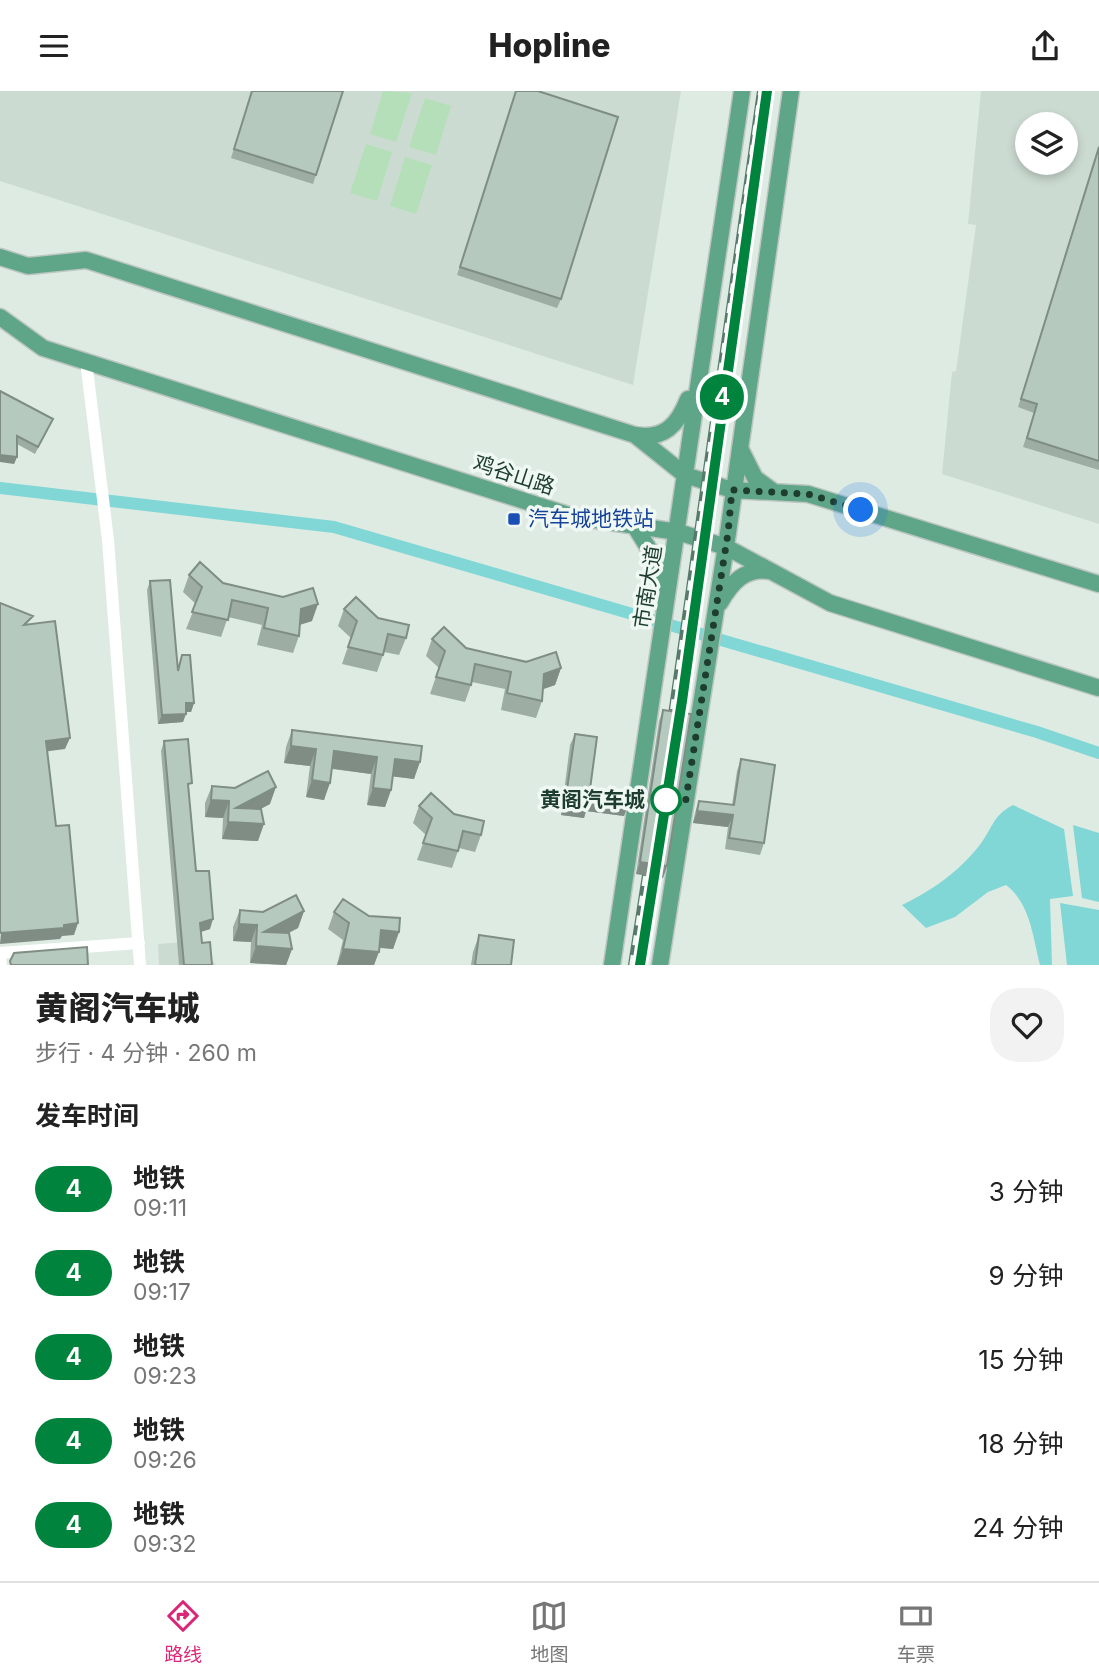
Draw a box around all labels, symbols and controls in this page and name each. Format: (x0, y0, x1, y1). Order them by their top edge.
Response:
text: Hopline (489, 26, 610, 65)
icon: menu (35, 27, 73, 65)
icon: share (1026, 27, 1064, 65)
map controls (1015, 112, 1078, 175)
button: layers (1015, 112, 1078, 175)
line badge: 4 (699, 374, 745, 420)
text: 4 (714, 382, 730, 411)
street label: 鸡谷山路 (470, 450, 558, 499)
your location (843, 492, 878, 527)
place label: 汽车城地铁站 (528, 506, 654, 531)
marker: 汽车城地铁站 (506, 511, 522, 527)
street label: 市南大道 (629, 543, 666, 630)
marker: 黄阁汽车城 (651, 785, 681, 815)
place label: 黄阁汽车城 (540, 787, 645, 812)
text: 黄阁汽车城 (35, 988, 200, 1028)
button: heart (990, 988, 1064, 1062)
text: 步行 · 4 分钟 · 260 m (35, 1039, 257, 1067)
text: 发车时间 (35, 1100, 139, 1131)
text: 地铁 (133, 1162, 185, 1193)
text: 4 (65, 1174, 82, 1203)
text: 3 分钟 (989, 1176, 1064, 1207)
text: 09:11 (133, 1194, 187, 1222)
text: 地铁 (133, 1246, 185, 1277)
text: 4 (65, 1258, 82, 1287)
text: 9 分钟 (989, 1260, 1064, 1291)
text: 09:17 (133, 1278, 191, 1306)
text: 地铁 (133, 1330, 185, 1361)
text: 4 (65, 1342, 82, 1371)
text: 15 分钟 (978, 1344, 1064, 1375)
text: 09:23 (133, 1362, 197, 1390)
text: 地铁 (133, 1414, 185, 1445)
text: 4 (65, 1426, 82, 1455)
text: 18 分钟 (978, 1428, 1064, 1459)
text: 09:26 (133, 1446, 197, 1474)
text: 地铁 (133, 1498, 185, 1529)
text: 4 (65, 1510, 82, 1539)
text: 24 分钟 (972, 1512, 1064, 1543)
text: 09:32 (133, 1530, 197, 1558)
tab: 路线 (164, 1597, 202, 1666)
tab: 地图 (530, 1597, 569, 1666)
tab: 车票 (897, 1597, 935, 1666)

